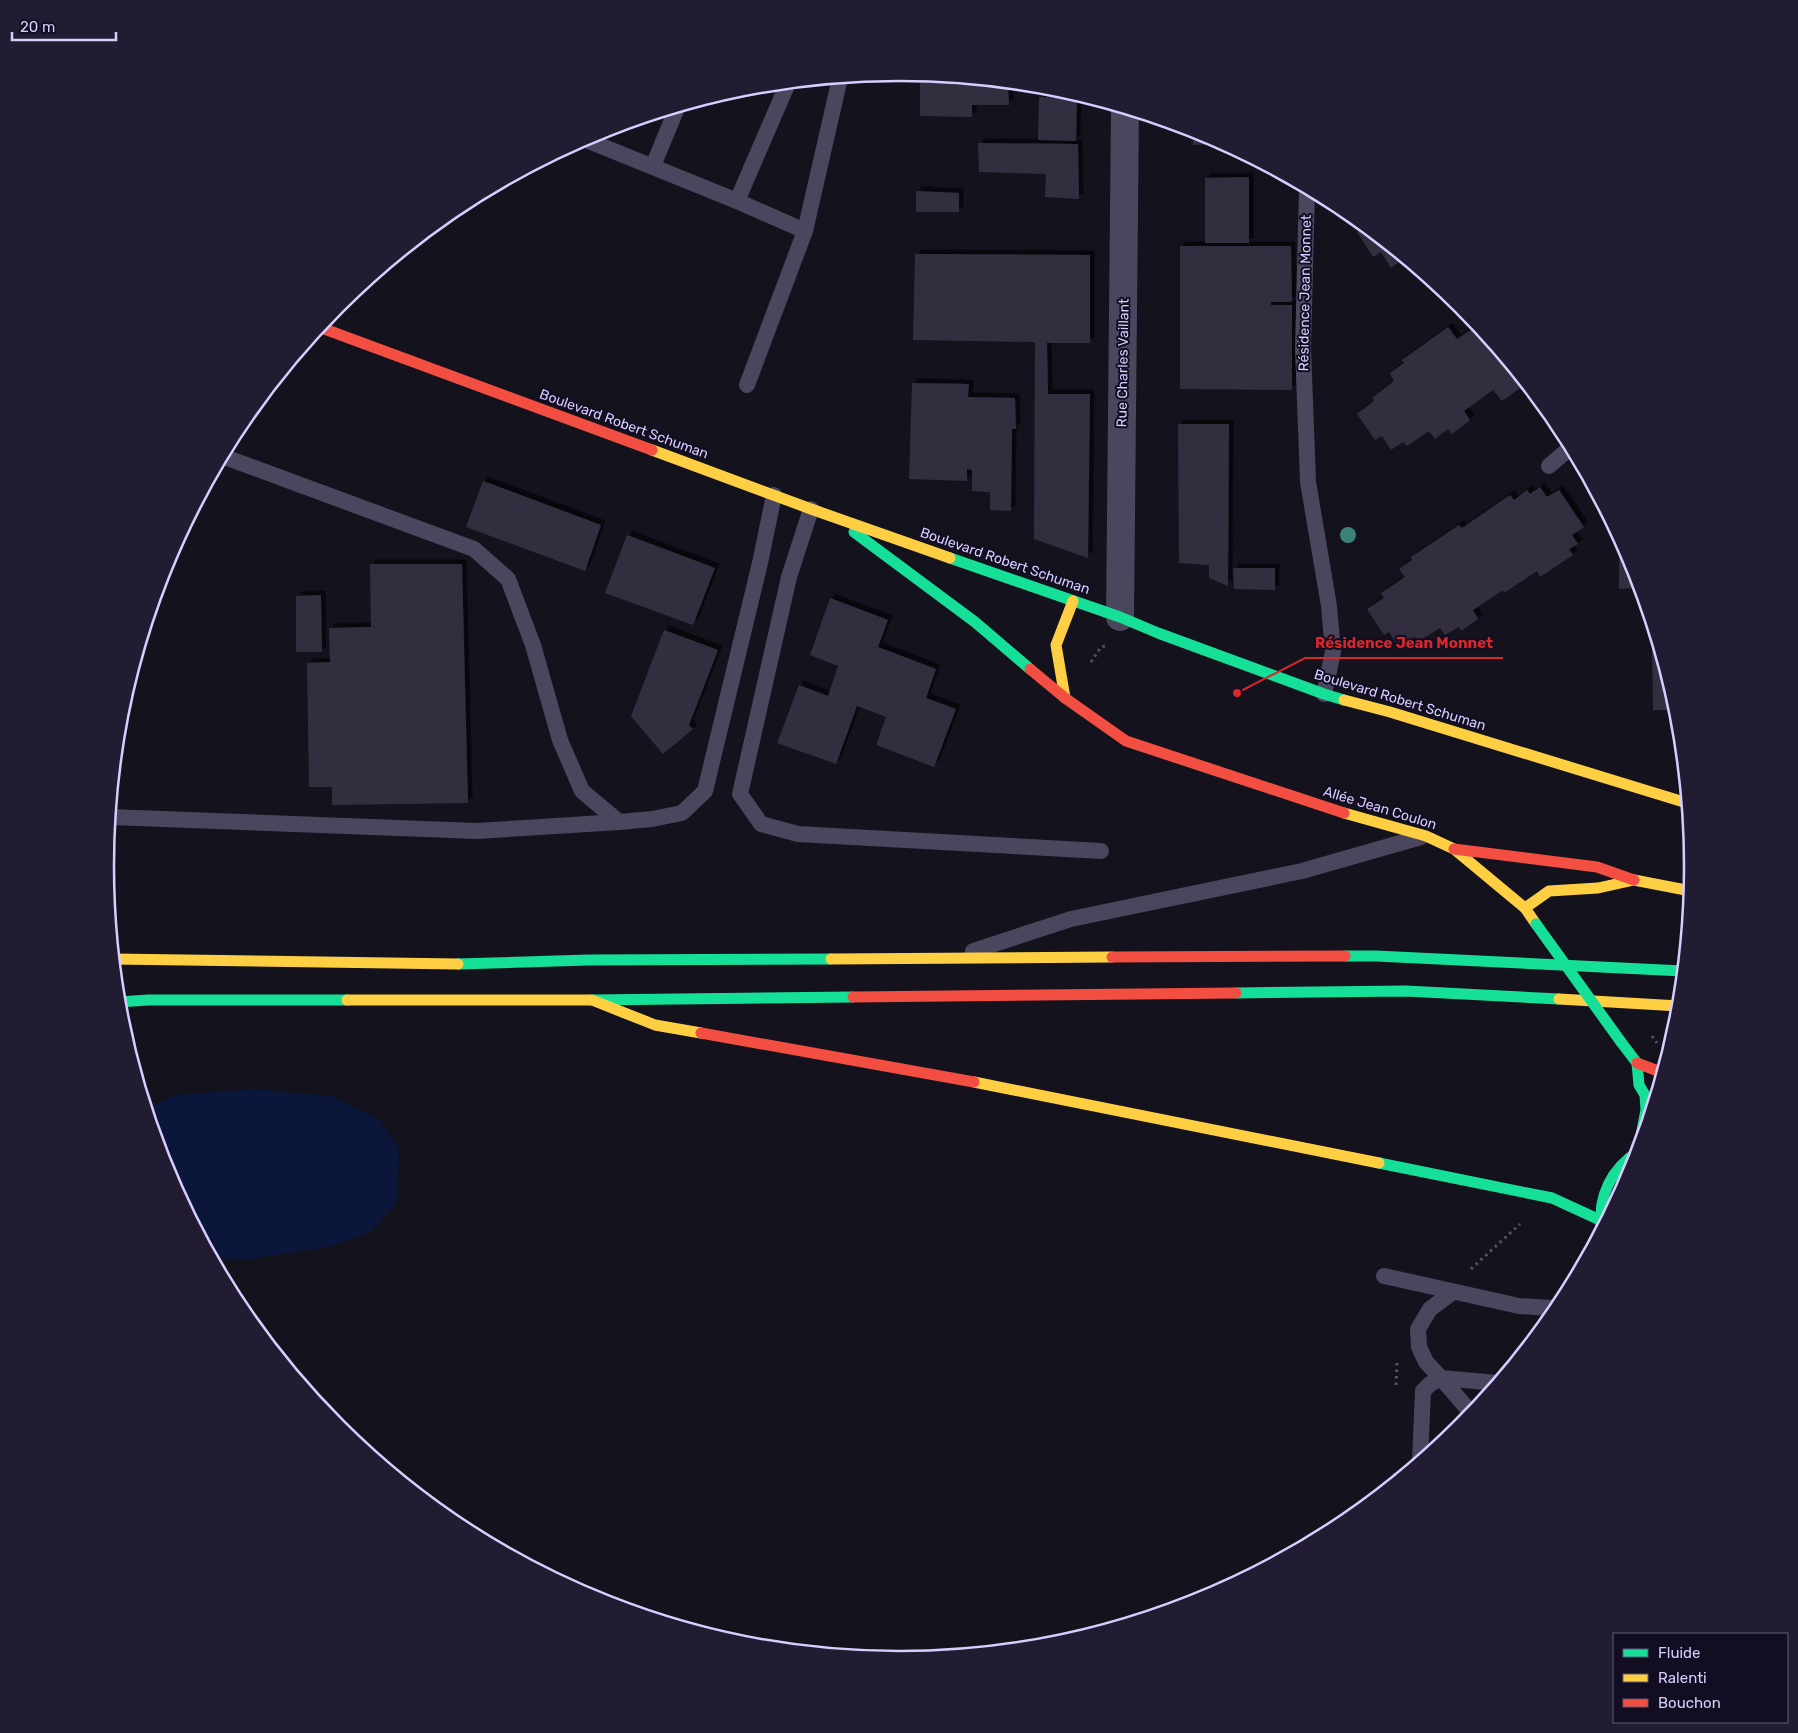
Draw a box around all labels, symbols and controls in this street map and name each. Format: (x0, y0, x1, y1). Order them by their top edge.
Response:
scale bar (12, 10, 116, 42)
text: 20 m (20, 18, 55, 36)
street label: Résidence Jean Monnet (1295, 214, 1315, 372)
street label: Rue Charles Vaillant (1113, 298, 1133, 428)
street label: Boulevard Robert Schuman (537, 385, 711, 463)
street label: Boulevard Robert Schuman (918, 524, 1092, 598)
callout: Résidence Jean Monnet (1305, 628, 1503, 658)
text: Résidence Jean Monnet (1315, 634, 1493, 652)
street label: Boulevard Robert Schuman (1312, 666, 1488, 734)
street label: Allée Jean Coulon (1321, 783, 1439, 833)
legend (1613, 1633, 1788, 1723)
text: Fluide (1658, 1644, 1700, 1662)
text: Ralenti (1658, 1669, 1707, 1687)
text: Bouchon (1658, 1694, 1721, 1712)

